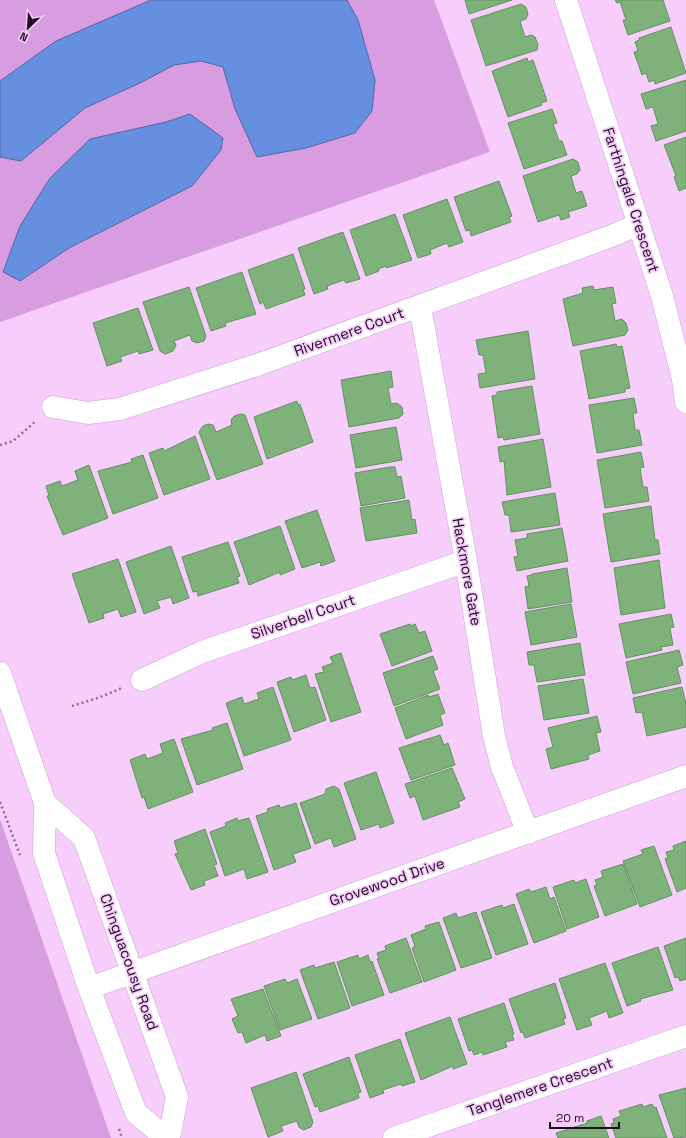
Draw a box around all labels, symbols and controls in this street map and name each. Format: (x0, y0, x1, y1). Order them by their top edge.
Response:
north arrow (8, 8, 48, 48)
text: N (17, 29, 30, 45)
street label: Farthingale Crescent (599, 125, 664, 275)
street label: Rivermere Court (291, 303, 407, 360)
street label: Hackmore Gate (449, 517, 486, 627)
street label: Silverbell Court (248, 590, 358, 643)
street label: Grovewood Drive (327, 853, 447, 910)
street label: Chinguacousy Road (96, 891, 163, 1033)
street label: Tanglemere Crescent (464, 1053, 615, 1120)
scale bar (550, 1104, 619, 1130)
text: 20 m (556, 1110, 584, 1126)

